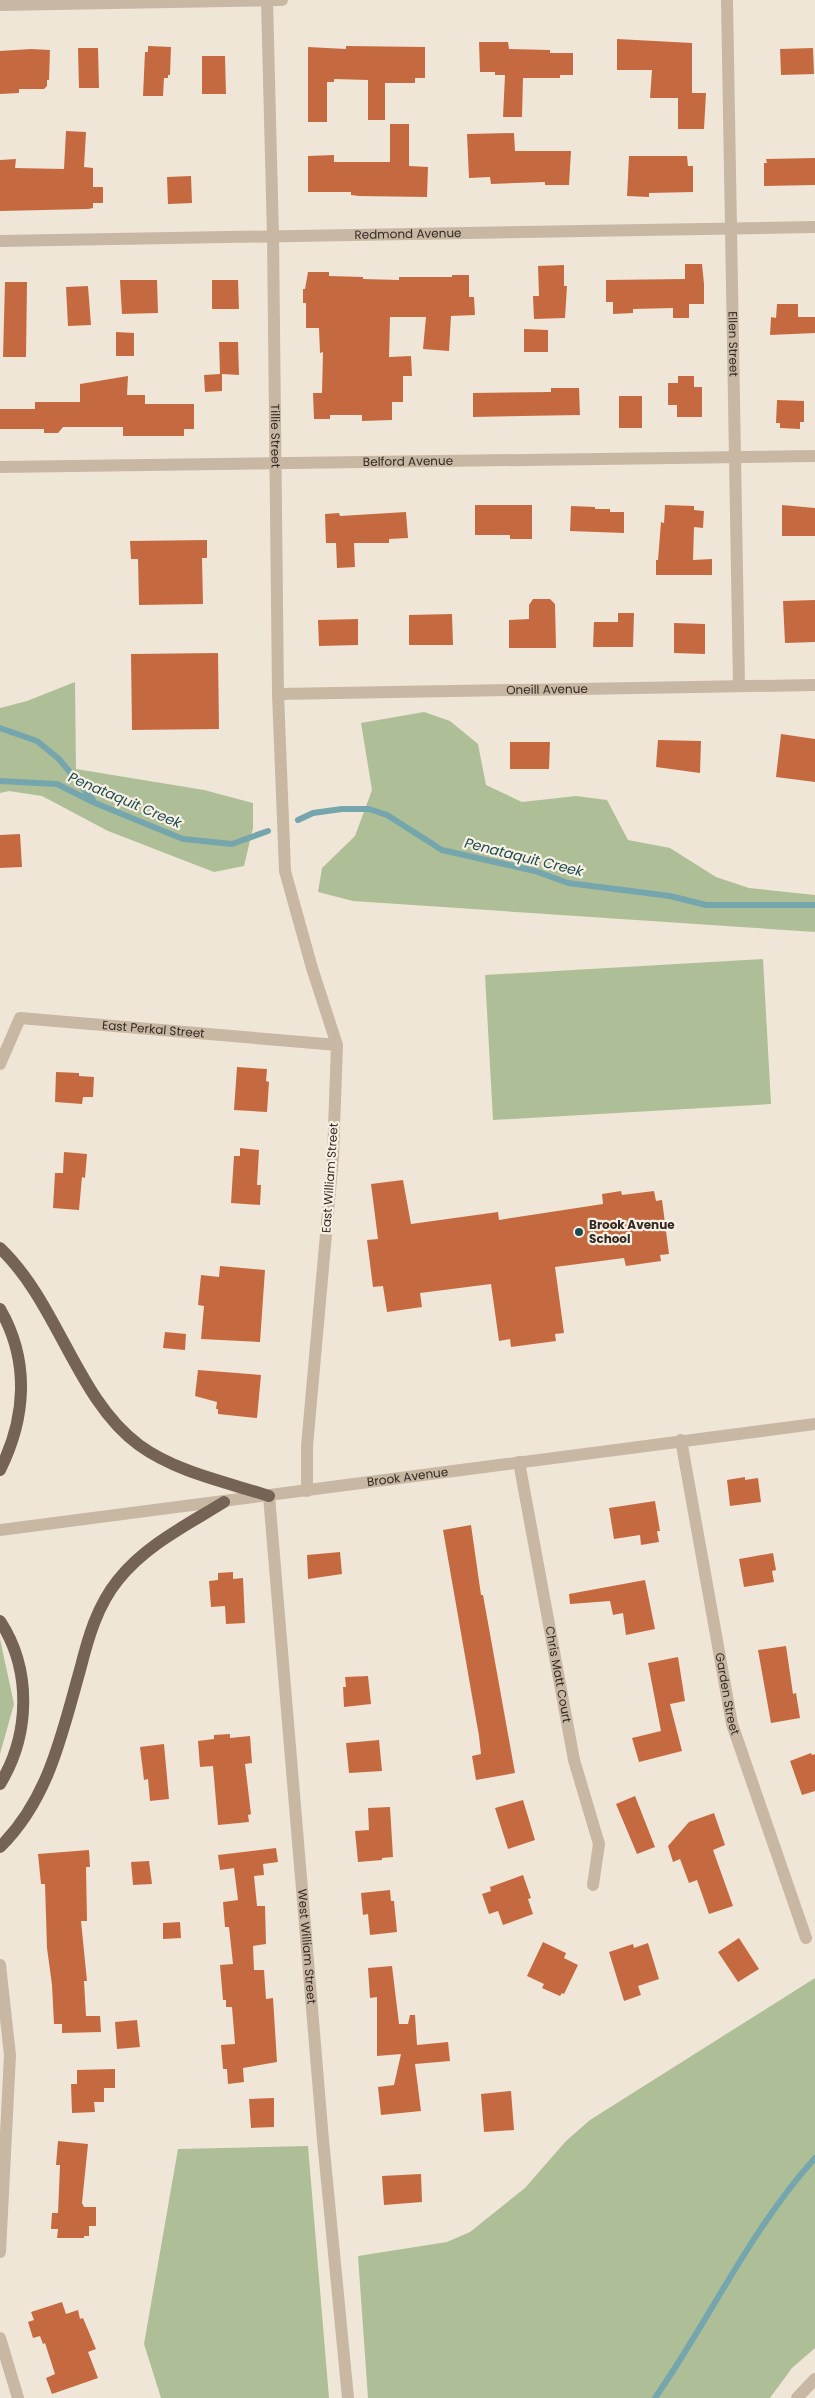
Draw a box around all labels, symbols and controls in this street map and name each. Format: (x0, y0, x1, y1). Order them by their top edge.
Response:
street label: Redmond Avenue (354, 224, 462, 243)
street label: Ellen Street (724, 311, 743, 377)
street label: Tillie Street (267, 404, 285, 468)
street label: Belford Avenue (363, 452, 453, 470)
street label: Oneill Avenue (506, 680, 588, 698)
water label: Penataquit Creek (65, 767, 186, 833)
water label: Penataquit Creek (463, 833, 586, 882)
street label: East Perkal Street (102, 1016, 205, 1042)
street label: East William Street (317, 1122, 342, 1234)
place label: Brook Avenue School (589, 1216, 675, 1247)
marker: Brook Avenue School (573, 1226, 585, 1238)
street label: Brook Avenue (366, 1463, 449, 1490)
street label: Chris Matt Court (541, 1625, 576, 1724)
street label: Garden Street (711, 1651, 744, 1737)
street label: West William Street (294, 1888, 321, 2005)

